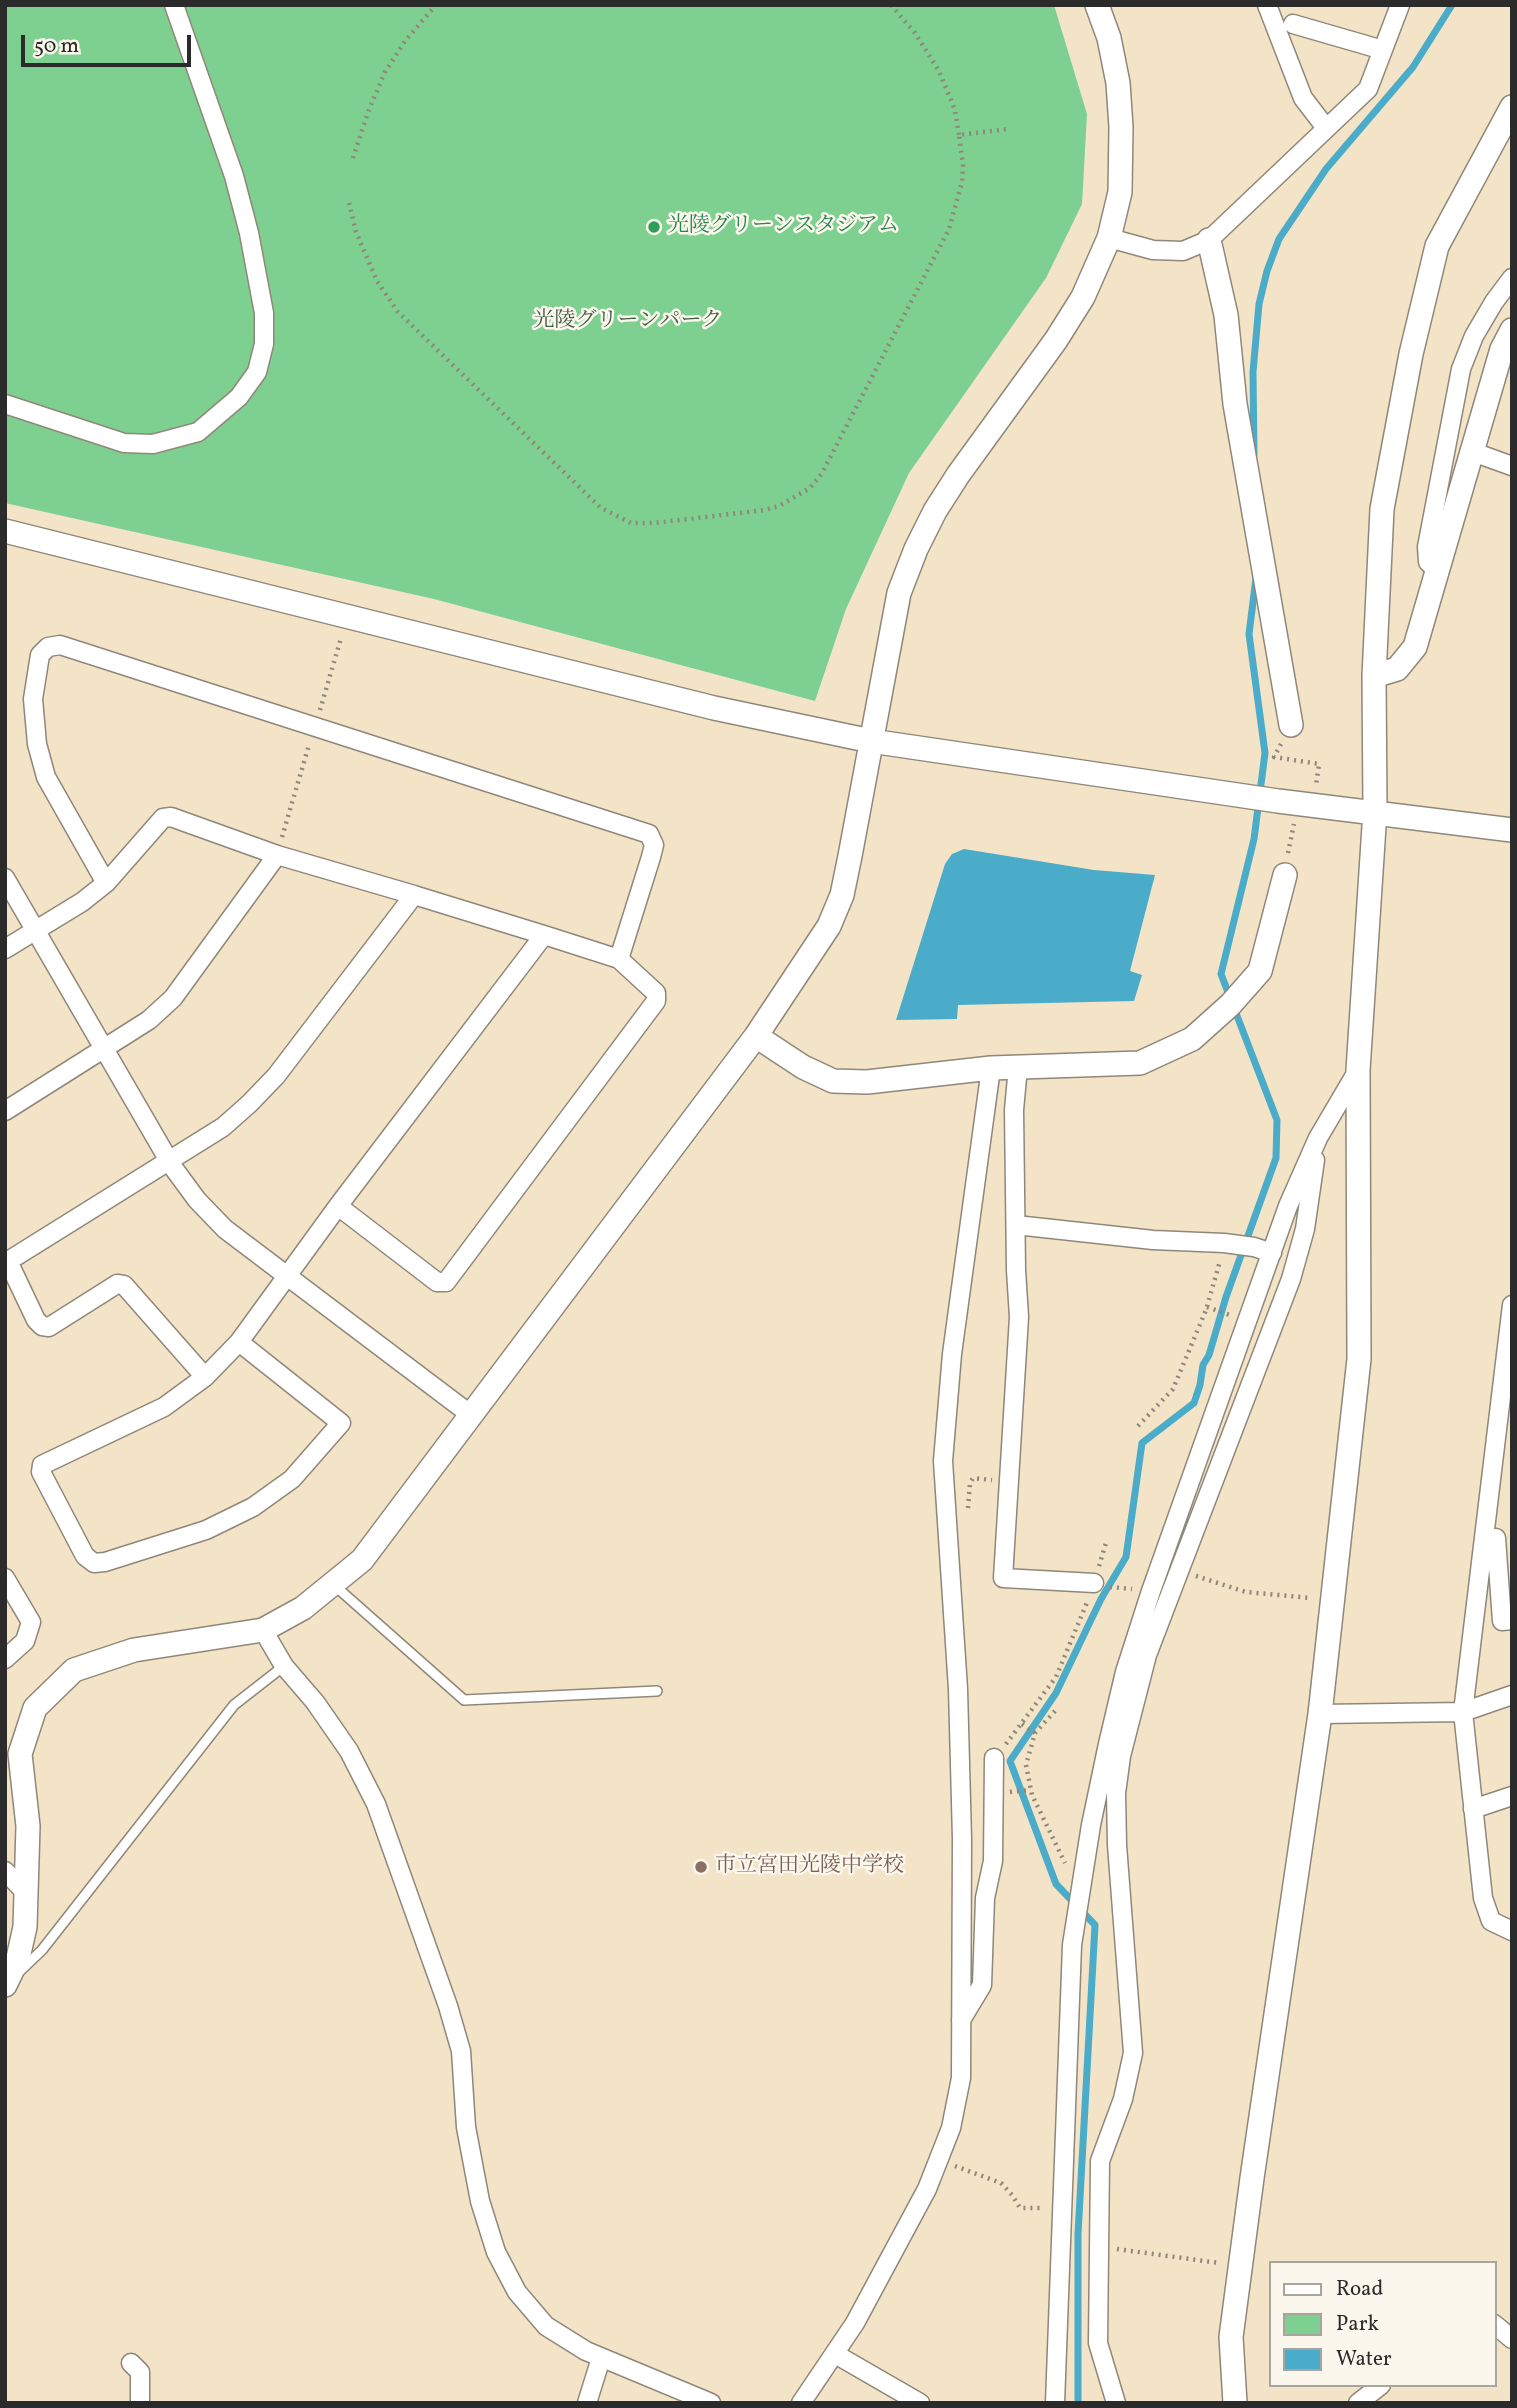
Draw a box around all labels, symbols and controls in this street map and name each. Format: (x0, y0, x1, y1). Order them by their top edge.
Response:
scale bar (24, 21, 194, 65)
text: 50 m (34, 32, 79, 61)
place label: 光陵グリーンスタジアム (668, 214, 899, 240)
marker: 光陵グリーンスタジアム (646, 219, 662, 235)
park label: 光陵グリーンパーク (534, 309, 722, 335)
place label: 市立宮田光陵中学校 (715, 1854, 904, 1880)
marker: 市立宮田光陵中学校 (693, 1859, 709, 1875)
legend (1268, 2261, 1496, 2387)
text: Road (1336, 2275, 1383, 2304)
text: Park (1336, 2310, 1379, 2339)
text: Water (1336, 2345, 1392, 2374)

